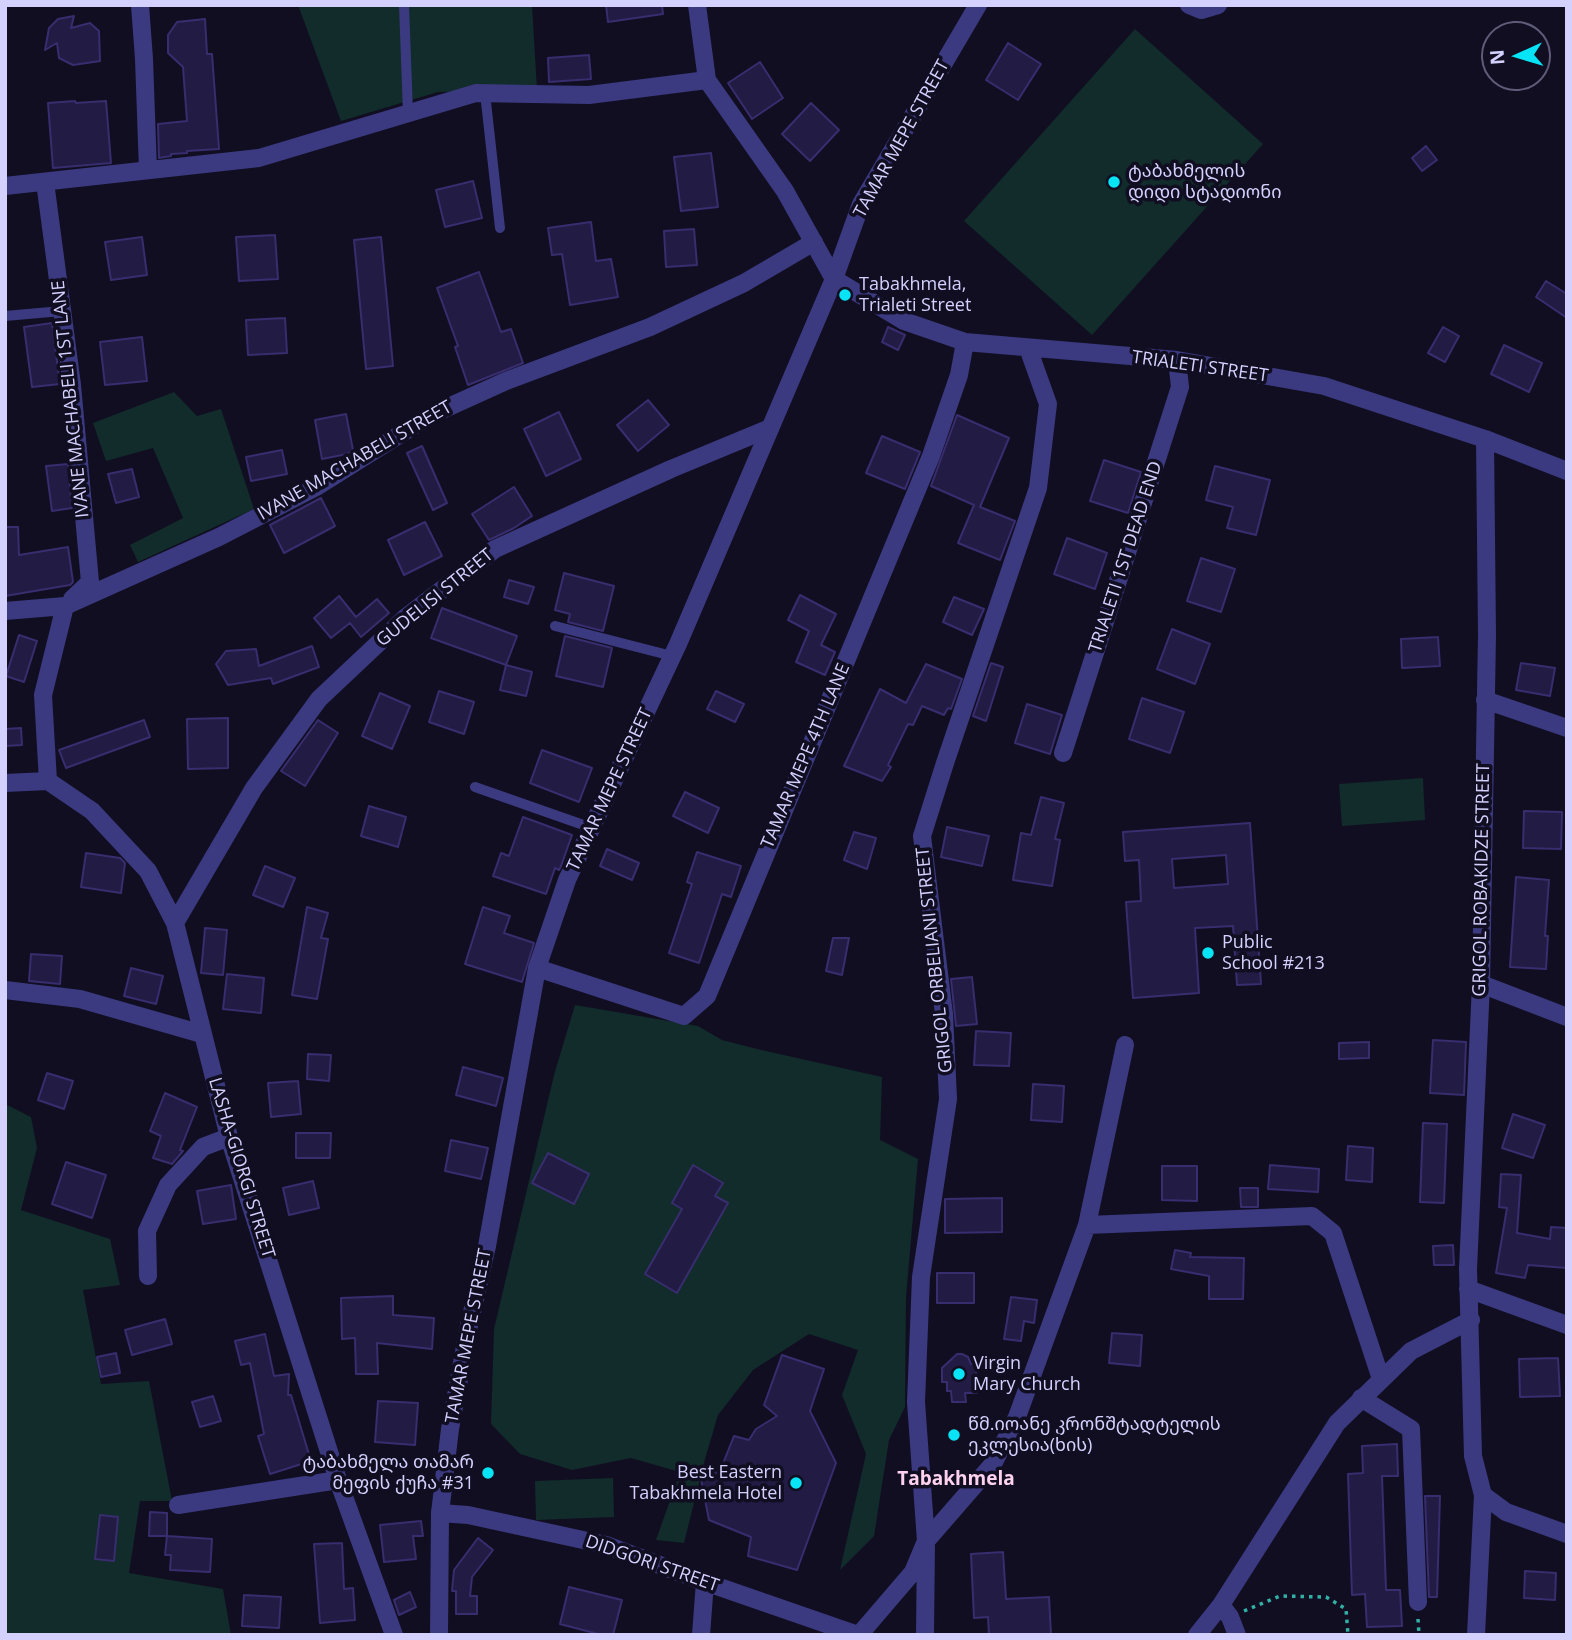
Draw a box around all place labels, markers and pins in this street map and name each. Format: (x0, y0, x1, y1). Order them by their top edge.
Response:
place label: ტაბახმელის დიდი სტადიონი (1128, 161, 1282, 204)
marker: ტაბახმელის დიდი სტადიონი (1106, 174, 1122, 190)
place label: Tabakhmela, Trialeti Street (859, 274, 971, 316)
marker: Tabakhmela, Trialeti Street (837, 287, 853, 303)
place label: Public School #213 (1222, 932, 1325, 974)
marker: Public School #213 (1200, 945, 1216, 961)
place label: Virgin Mary Church (973, 1353, 1081, 1396)
marker: Virgin Mary Church (951, 1366, 967, 1382)
place label: წმ.იოანე კრონშტადტელის ეკლესია(ხის) (968, 1414, 1221, 1456)
marker: წმ.იოანე კრონშტადტელის ეკლესია(ხის) (946, 1427, 962, 1443)
place label: ტაბახმელა თამარ მეფის ქუჩა #31 (302, 1452, 474, 1494)
place label: Best Eastern Tabakhmela Hotel (629, 1462, 782, 1504)
marker: ტაბახმელა თამარ მეფის ქუჩა #31 (480, 1465, 496, 1481)
marker: Best Eastern Tabakhmela Hotel (788, 1475, 804, 1491)

